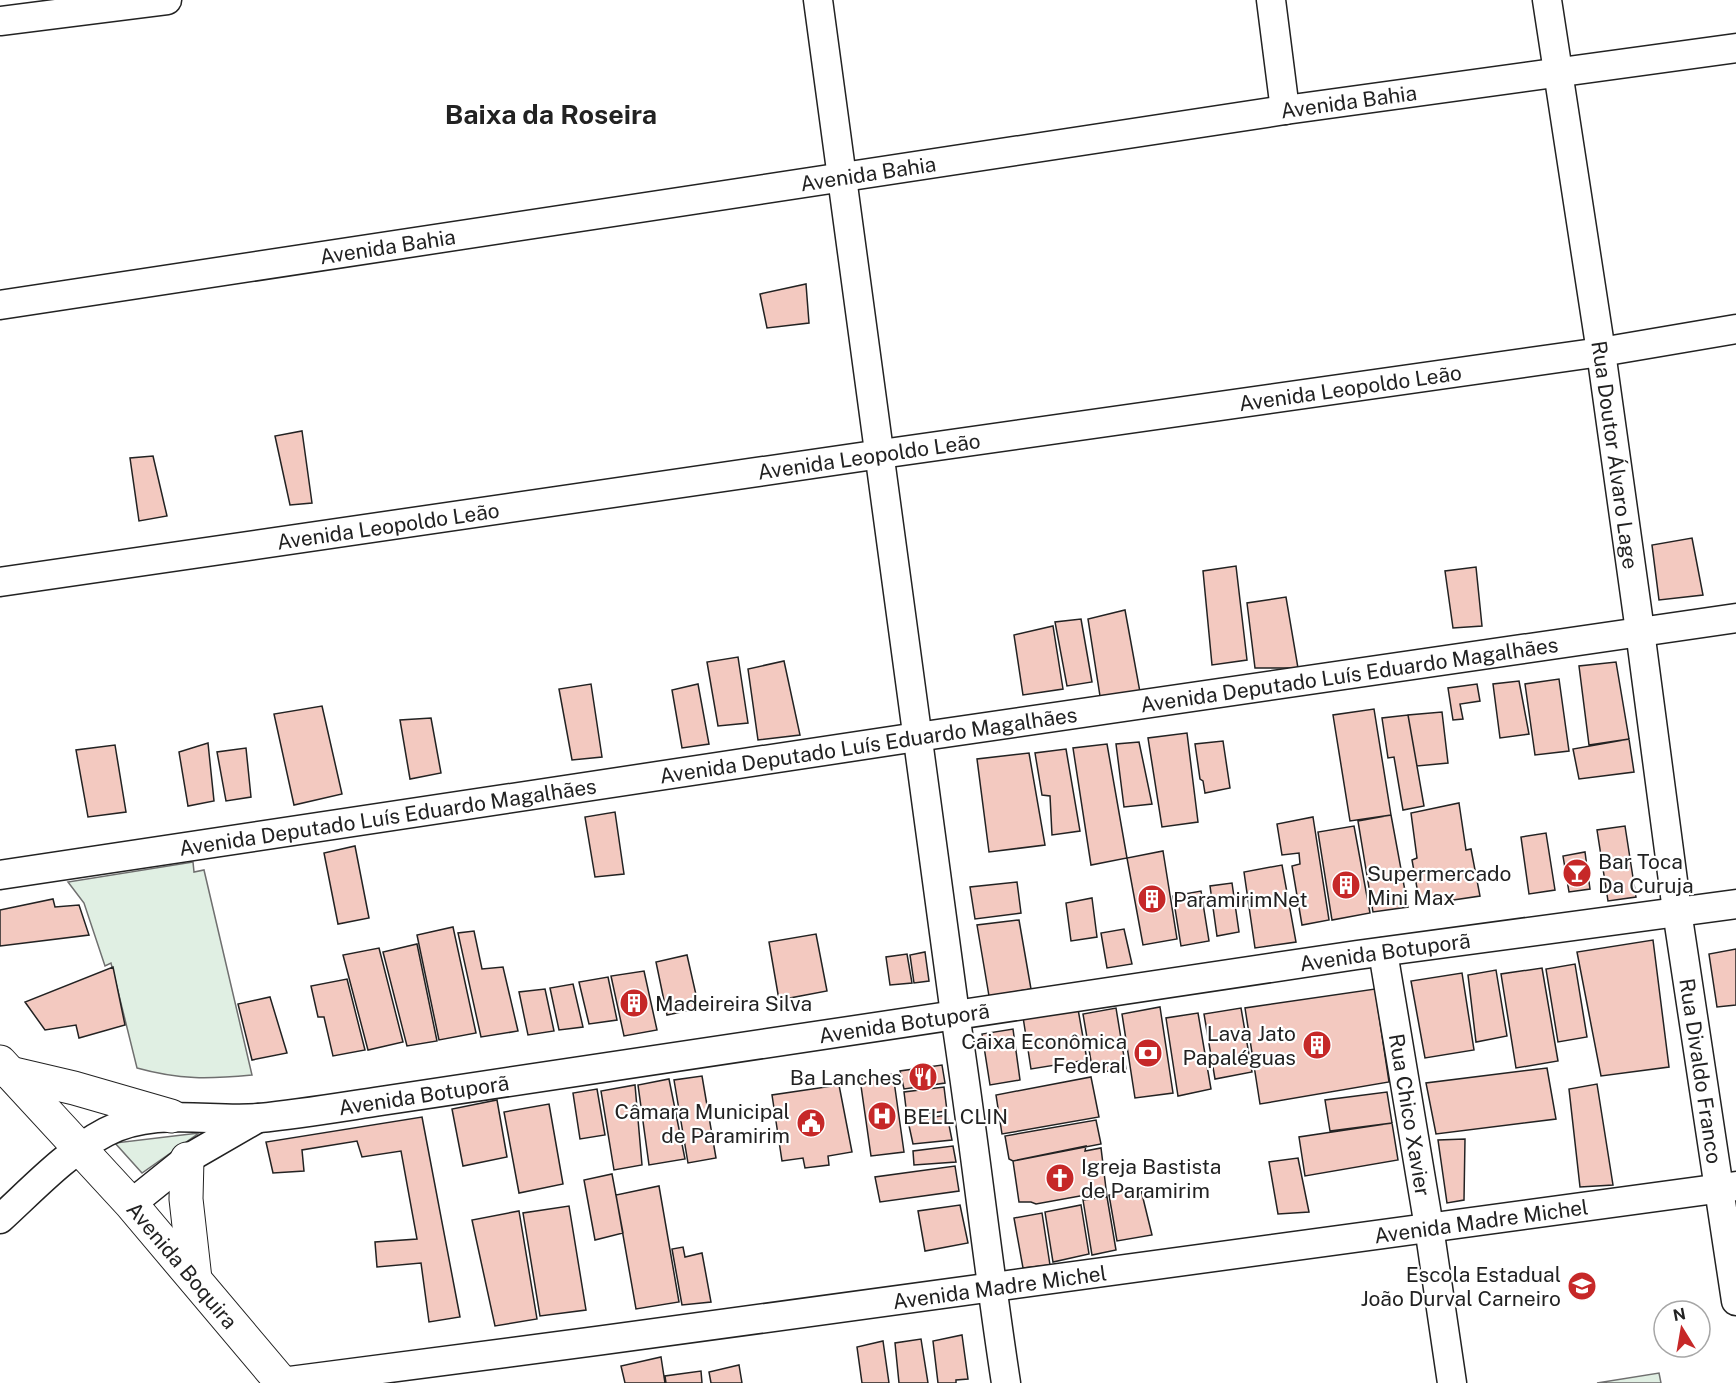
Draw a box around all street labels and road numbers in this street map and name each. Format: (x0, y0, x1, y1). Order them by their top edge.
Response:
street label: Avenida Bahia (1279, 80, 1418, 123)
street label: Avenida Bahia (798, 151, 938, 196)
street label: Avenida Bahia (318, 224, 457, 269)
street label: Rua Doutor Álvaro Lage (1587, 339, 1644, 571)
street label: Avenida Leopoldo Leão (1237, 359, 1463, 416)
street label: Avenida Leopoldo Leão (756, 428, 982, 484)
street label: Avenida Leopoldo Leão (275, 497, 501, 554)
street label: Avenida Deputado Luís Eduardo Magalhães (1139, 632, 1560, 717)
street label: Avenida Deputado Luís Eduardo Magalhães (658, 701, 1079, 788)
street label: Avenida Deputado Luís Eduardo Magalhães (177, 773, 598, 860)
street label: Avenida Botuporã (1298, 927, 1472, 976)
street label: Rua Divaldo Franco (1675, 976, 1728, 1165)
street label: Avenida Botuporã (817, 998, 991, 1048)
street label: Rua Chico Xavier (1384, 1032, 1436, 1198)
street label: Avenida Botuporã (337, 1070, 511, 1120)
street label: Avenida Madre Michel (1373, 1194, 1590, 1248)
street label: Avenida Boquira (122, 1196, 243, 1334)
street label: Avenida Madre Michel (891, 1260, 1108, 1314)

